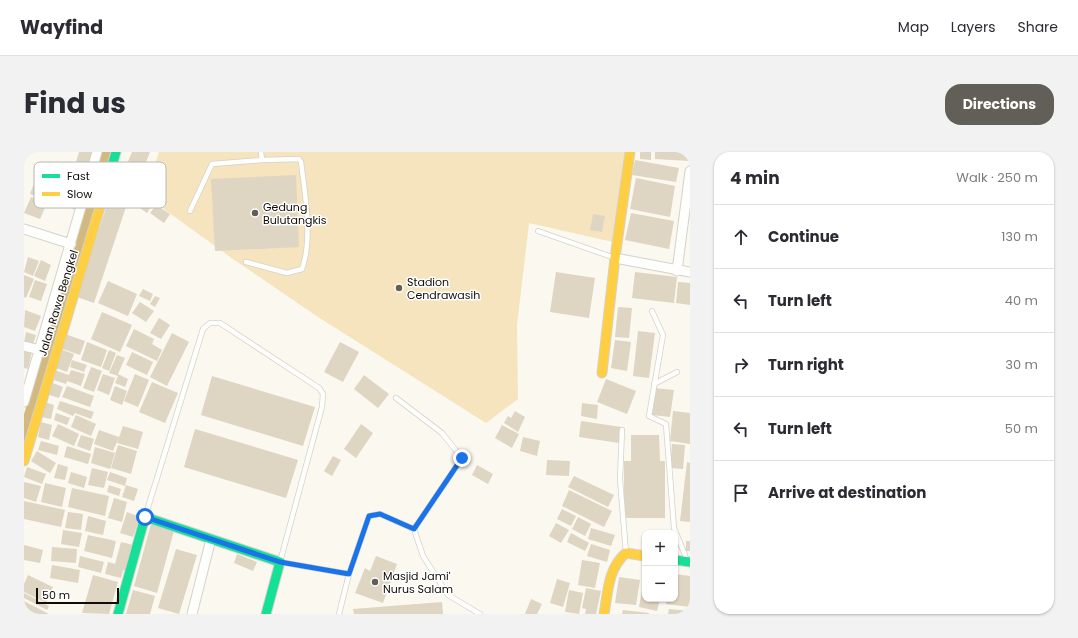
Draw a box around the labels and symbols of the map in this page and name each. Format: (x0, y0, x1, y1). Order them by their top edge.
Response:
legend (34, 162, 166, 208)
text: Fast (67, 168, 90, 184)
text: Slow (67, 186, 92, 202)
place label: Gedung Bulutangkis (263, 199, 327, 228)
marker: Gedung Bulutangkis (250, 208, 260, 218)
street label: Jalan Rawa Bengkel (34, 248, 82, 358)
place label: Stadion Cendrawasih (407, 274, 480, 303)
marker: Stadion Cendrawasih (394, 283, 404, 293)
route end (453, 449, 471, 467)
route start (136, 508, 154, 526)
place label: Masjid Jami' Nurus Salam (383, 568, 453, 597)
marker: Masjid Jami' Nurus Salam (370, 577, 380, 587)
scale bar (36, 586, 119, 605)

